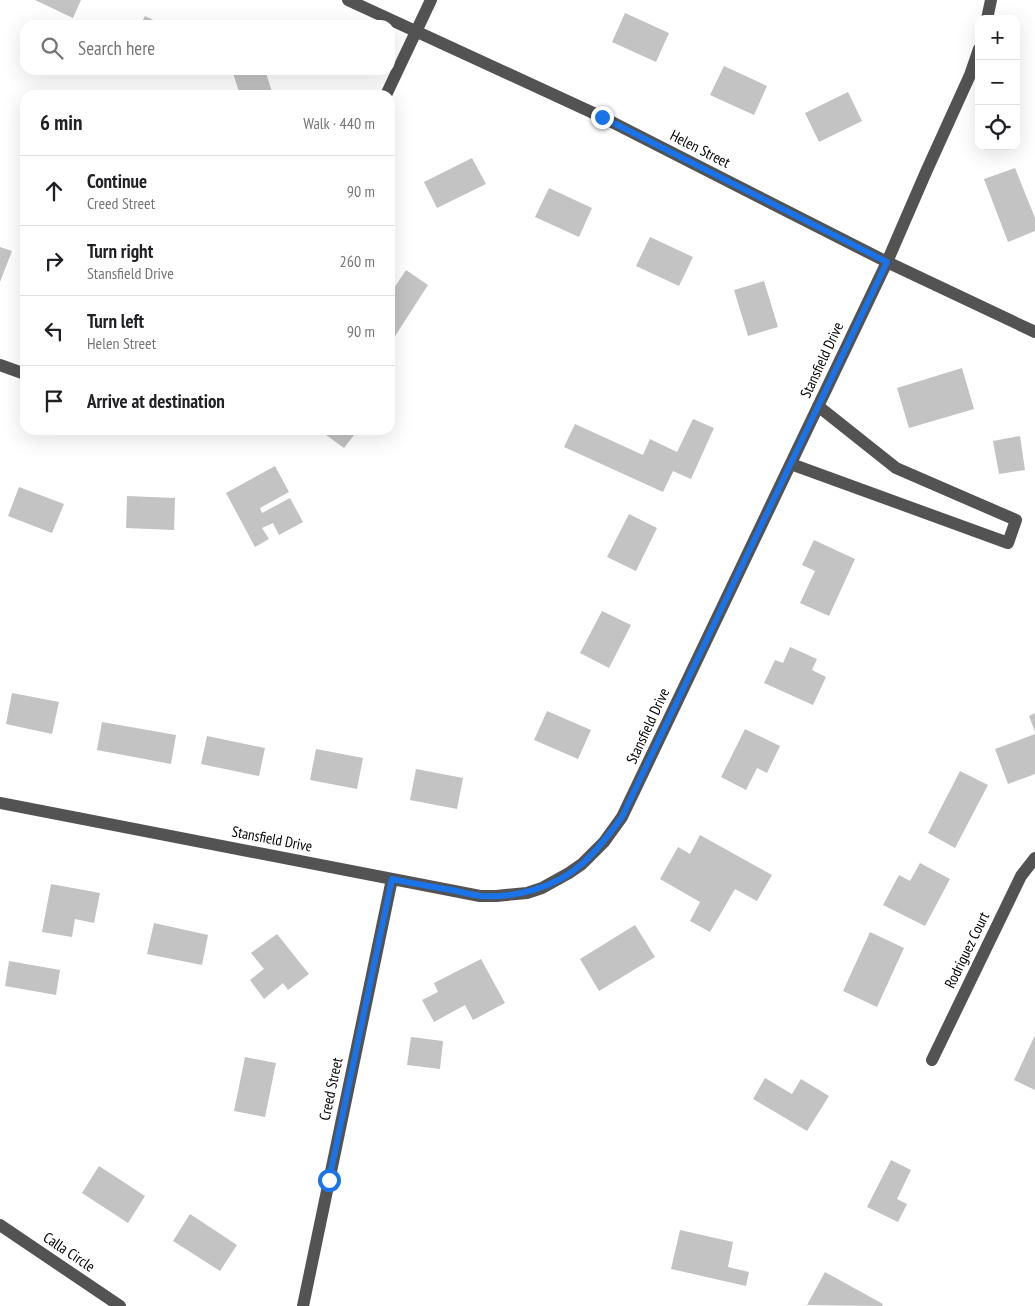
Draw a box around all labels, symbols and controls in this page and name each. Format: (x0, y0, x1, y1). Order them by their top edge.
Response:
map controls (975, 15, 1020, 150)
button: + (975, 15, 1020, 60)
search box (20, 20, 395, 75)
icon: search (38, 34, 66, 62)
text: Search here (78, 36, 155, 60)
button: − (975, 60, 1020, 105)
button: locate (975, 105, 1020, 150)
route end (591, 106, 614, 129)
text: 6 min (40, 109, 82, 136)
text: Walk · 440 m (303, 113, 375, 133)
street label: Helen Street (667, 125, 733, 172)
text: Continue (87, 169, 147, 193)
icon: ahead (40, 177, 68, 205)
text: 90 m (347, 181, 375, 201)
text: Creed Street (87, 193, 155, 213)
text: Turn right (87, 239, 153, 263)
icon: right (40, 247, 68, 275)
text: 260 m (340, 251, 375, 271)
text: Stansfield Drive (87, 263, 174, 283)
text: Turn left (87, 309, 144, 333)
icon: left (40, 317, 68, 345)
street label: Stansfield Drive (796, 319, 847, 401)
text: 90 m (347, 321, 375, 341)
text: Helen Street (87, 333, 156, 353)
icon: arrive (40, 387, 68, 415)
text: Arrive at destination (87, 389, 225, 413)
street label: Stansfield Drive (622, 685, 673, 767)
street label: Stansfield Drive (230, 821, 314, 856)
street label: Rodriguez Court (940, 909, 993, 991)
street label: Creed Street (315, 1056, 346, 1122)
route start (318, 1169, 341, 1192)
street label: Calla Circle (40, 1227, 99, 1276)

